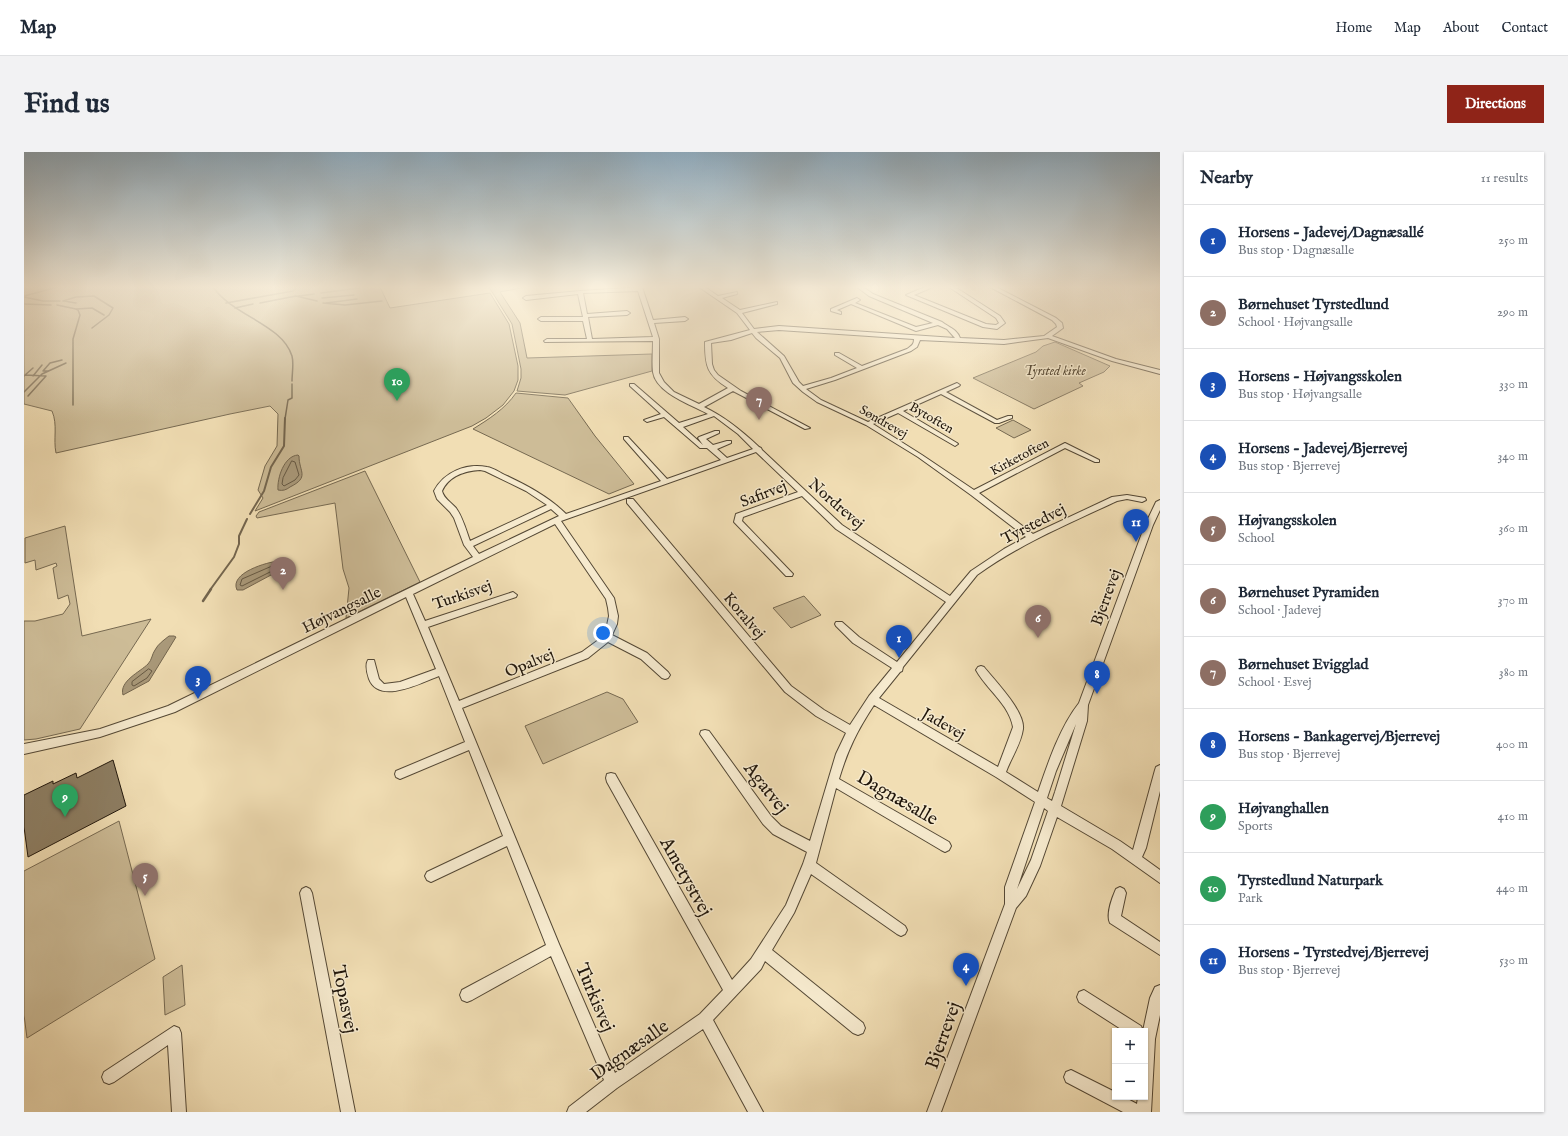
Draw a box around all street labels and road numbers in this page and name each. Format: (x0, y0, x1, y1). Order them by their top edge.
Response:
street label: Bytoften (906, 399, 957, 438)
street label: Søndrevej (856, 402, 910, 443)
street label: Kirketoften (988, 435, 1052, 480)
street label: Nordrevej (804, 475, 868, 534)
street label: Safirvej (738, 477, 790, 513)
street label: Tyrstedvej (998, 500, 1069, 550)
street label: Bjerrevej (1087, 567, 1126, 629)
street label: Turkisvej (431, 577, 495, 615)
street label: Højvangsalle (299, 583, 385, 639)
street label: Koralvej (718, 589, 769, 644)
street label: Opalvej (502, 645, 557, 683)
street label: Jadevej (916, 703, 968, 745)
street label: Agatvej (737, 757, 793, 819)
street label: Dagnæsalle (852, 766, 942, 832)
street label: Ametystvej (653, 832, 717, 921)
street label: Turkisvej (569, 960, 619, 1036)
street label: Topasvej (326, 963, 362, 1036)
street label: Bjerrevej (921, 999, 967, 1073)
street label: Dagnæsalle (586, 1015, 674, 1086)

